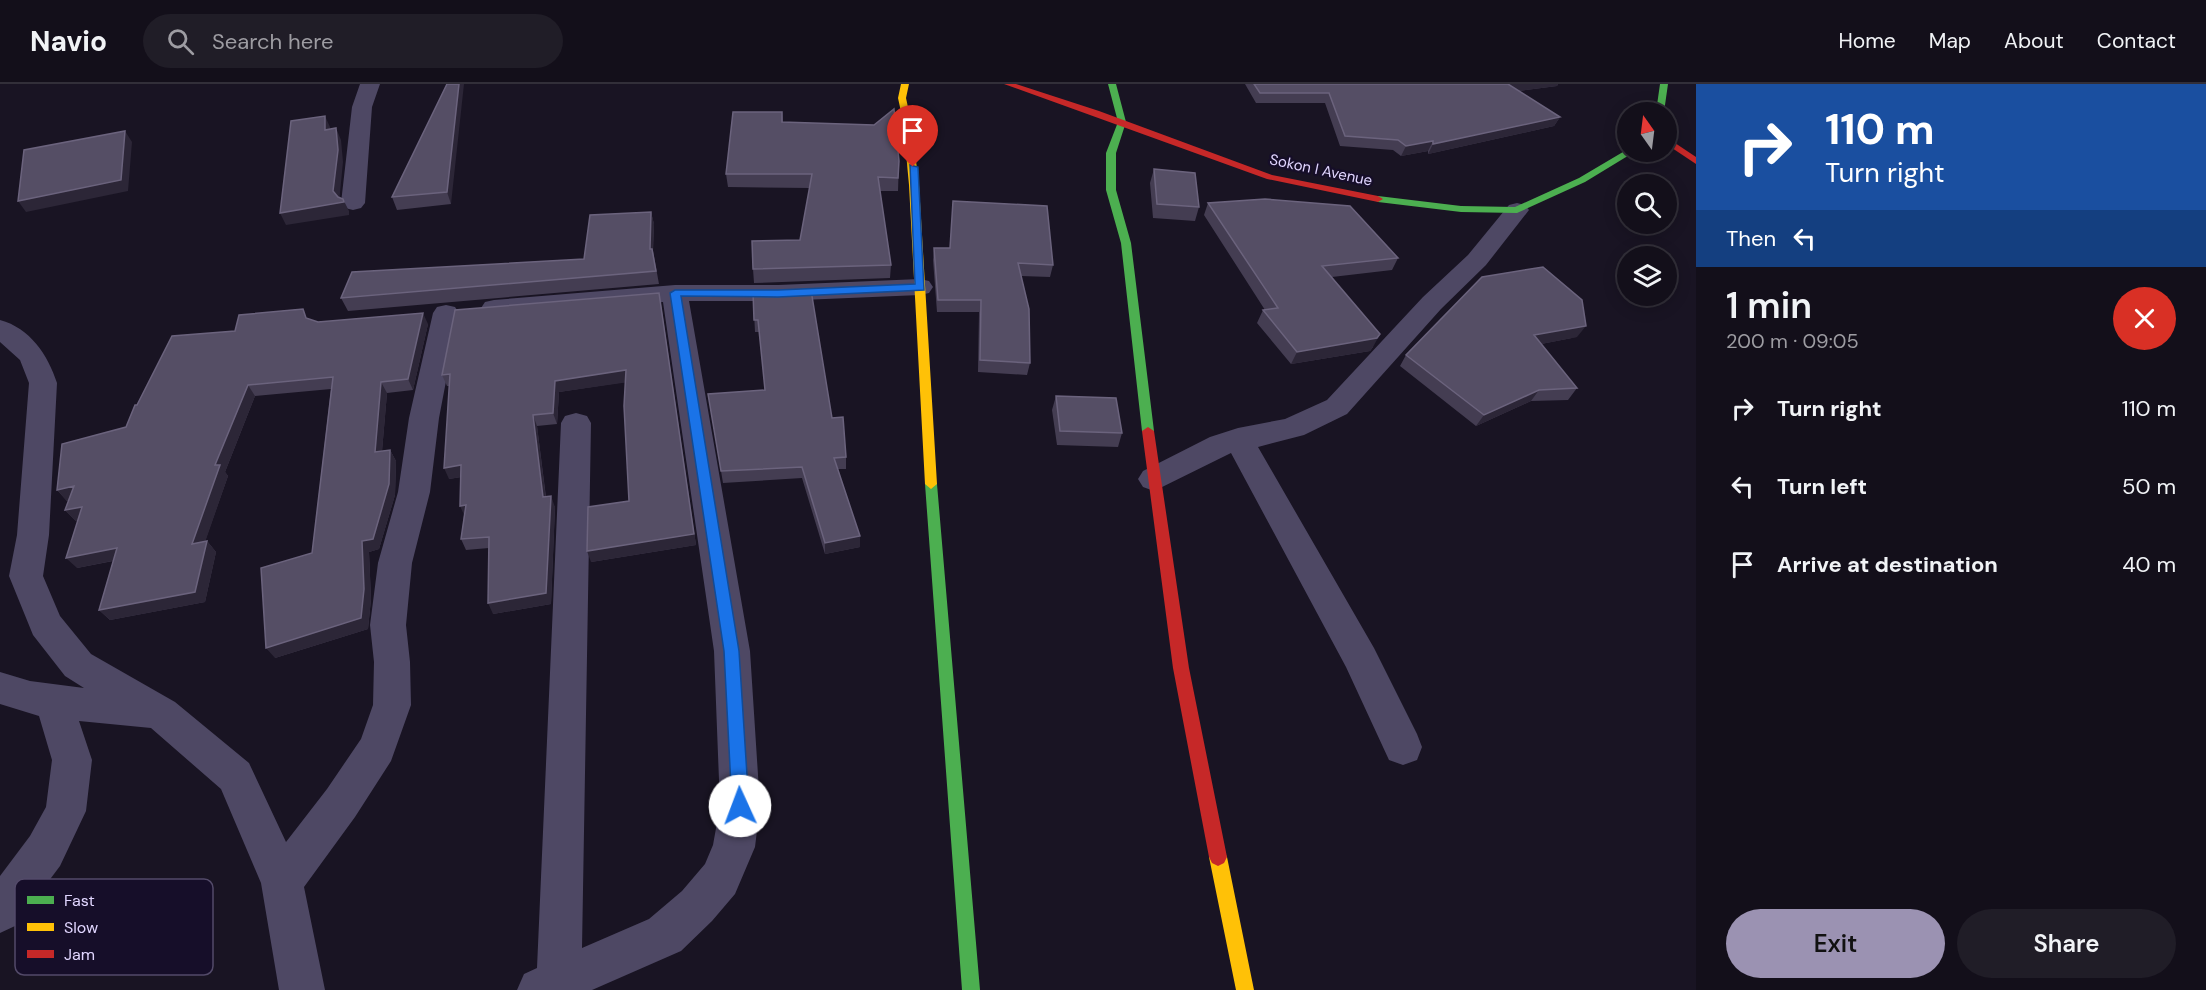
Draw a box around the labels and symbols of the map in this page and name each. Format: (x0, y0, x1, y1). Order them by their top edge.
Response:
north arrow (1617, 102, 1677, 162)
pin (887, 105, 938, 167)
street label: Sokon I Avenue (1268, 149, 1374, 191)
position arrow (708, 774, 772, 838)
legend (15, 879, 213, 975)
text: Fast (64, 890, 95, 911)
text: Slow (64, 917, 98, 938)
text: Jam (64, 944, 95, 965)

